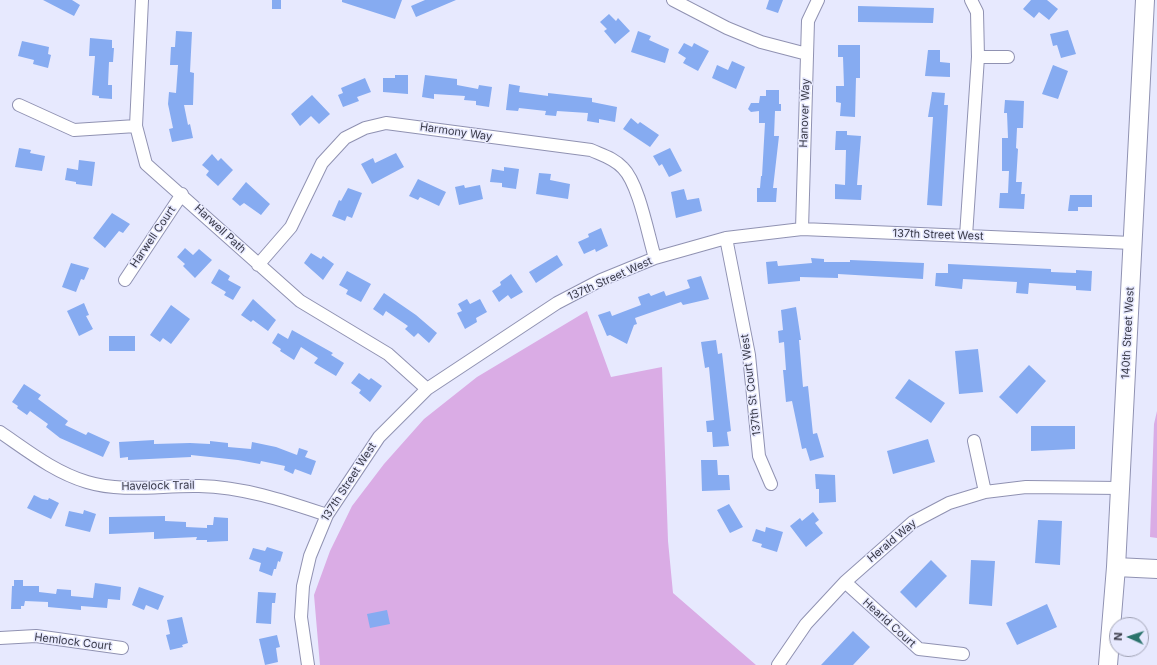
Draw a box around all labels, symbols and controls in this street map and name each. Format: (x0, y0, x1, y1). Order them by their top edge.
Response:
street label: Hanover Way (797, 78, 813, 148)
street label: Harmony Way (419, 120, 493, 144)
street label: Harwell Path (192, 202, 248, 256)
street label: Harwell Court (128, 204, 178, 270)
street label: 137th Street West (892, 227, 984, 243)
street label: 137th Street West (566, 254, 654, 304)
street label: 140th Street West (1119, 287, 1137, 379)
street label: 137th St Court West (738, 333, 764, 437)
street label: 137th Street West (319, 440, 379, 524)
street label: Havelock Trail (121, 479, 195, 493)
street label: Herald Way (865, 517, 919, 565)
street label: Hearld Court (860, 596, 918, 650)
north arrow (1109, 617, 1149, 657)
street label: Hemlock Court (34, 631, 112, 653)
text: N (1111, 632, 1125, 641)

